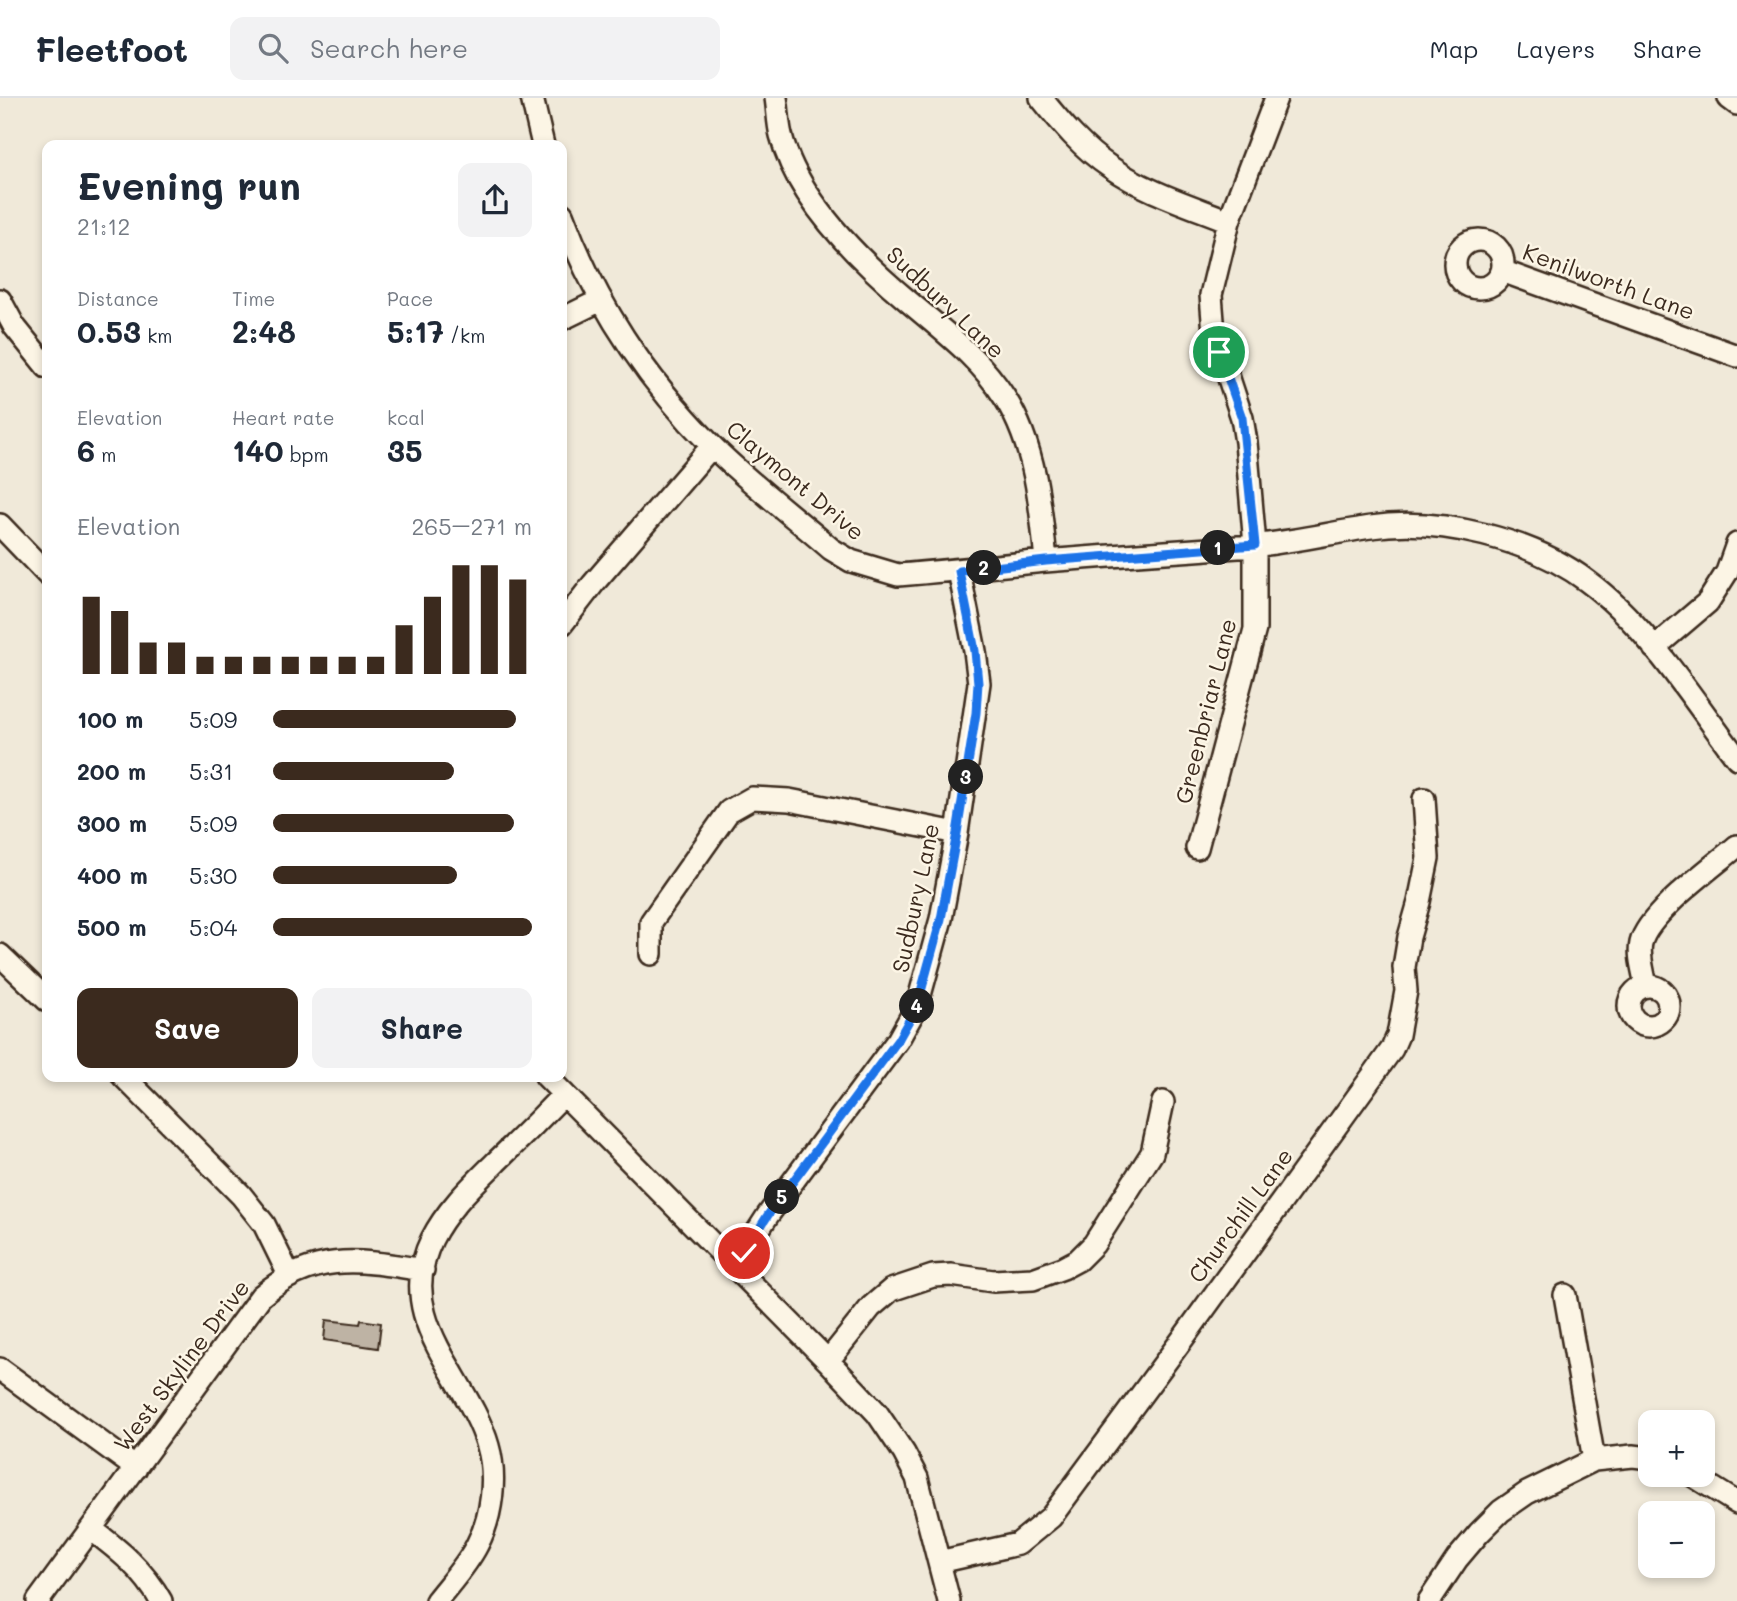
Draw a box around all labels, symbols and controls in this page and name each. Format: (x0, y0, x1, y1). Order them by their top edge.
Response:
search box (230, 17, 720, 80)
text: Fleetfoot (35, 27, 188, 70)
icon: search (254, 29, 292, 67)
text: Search here (310, 31, 468, 65)
text: Map (1430, 33, 1478, 64)
text: Layers (1516, 33, 1595, 64)
text: Share (1633, 33, 1702, 64)
text: Evening run (77, 160, 301, 210)
button: share (458, 163, 532, 237)
text: 21:12 (77, 211, 130, 241)
street label: Kenilworth Lane (1519, 236, 1699, 326)
street label: Sudbury Lane (880, 239, 1012, 365)
text: Distance (77, 286, 159, 311)
text: Time (232, 286, 275, 311)
text: Pace (387, 286, 433, 311)
text: 0.53 (77, 311, 141, 351)
text: 2:48 (232, 311, 296, 351)
text: 5:17 (387, 311, 444, 351)
pin (1189, 322, 1249, 382)
text: km (141, 323, 172, 348)
text: /km (444, 323, 485, 348)
icon: arrive (1200, 333, 1238, 371)
text: Elevation (77, 405, 162, 430)
text: Heart rate (232, 405, 335, 430)
text: kcal (387, 405, 425, 430)
street label: Claymont Drive (721, 413, 871, 547)
text: 6 (77, 430, 95, 470)
text: 140 (232, 430, 284, 470)
text: 35 (387, 430, 423, 470)
text: m (95, 442, 116, 467)
text: bpm (284, 442, 329, 467)
text: Elevation (77, 511, 180, 541)
text: 265–271 m (411, 511, 532, 541)
pin: 1 (1200, 531, 1236, 566)
text: 1 (1213, 535, 1222, 560)
pin: 2 (967, 550, 1002, 586)
text: 2 (978, 555, 989, 580)
street label: Greenbriar Lane (1168, 615, 1242, 807)
text: 100 m (77, 704, 143, 734)
text: 5:09 (189, 704, 237, 734)
text: 200 m (77, 756, 146, 786)
text: 5:31 (189, 756, 233, 786)
pin: 3 (948, 760, 984, 794)
text: 3 (960, 764, 971, 789)
text: 300 m (77, 808, 147, 838)
text: 5:09 (189, 808, 237, 838)
street label: Sudbury Lane (885, 821, 945, 975)
text: 400 m (77, 860, 148, 890)
text: 5:30 (189, 860, 237, 890)
text: 500 m (77, 912, 147, 942)
text: 5:04 (189, 912, 237, 942)
button: Save (77, 988, 298, 1068)
button: Share (312, 988, 532, 1068)
pin: 4 (900, 988, 934, 1024)
text: 4 (910, 993, 923, 1018)
street label: Churchill Lane (1181, 1142, 1299, 1288)
pin: 5 (764, 1180, 800, 1214)
text: 5 (776, 1184, 787, 1209)
pin (714, 1223, 774, 1283)
icon: check (725, 1234, 763, 1272)
street label: West Skyline Drive (106, 1273, 256, 1457)
map controls (1638, 1410, 1715, 1578)
button: + (1638, 1410, 1715, 1487)
button: − (1638, 1501, 1715, 1578)

